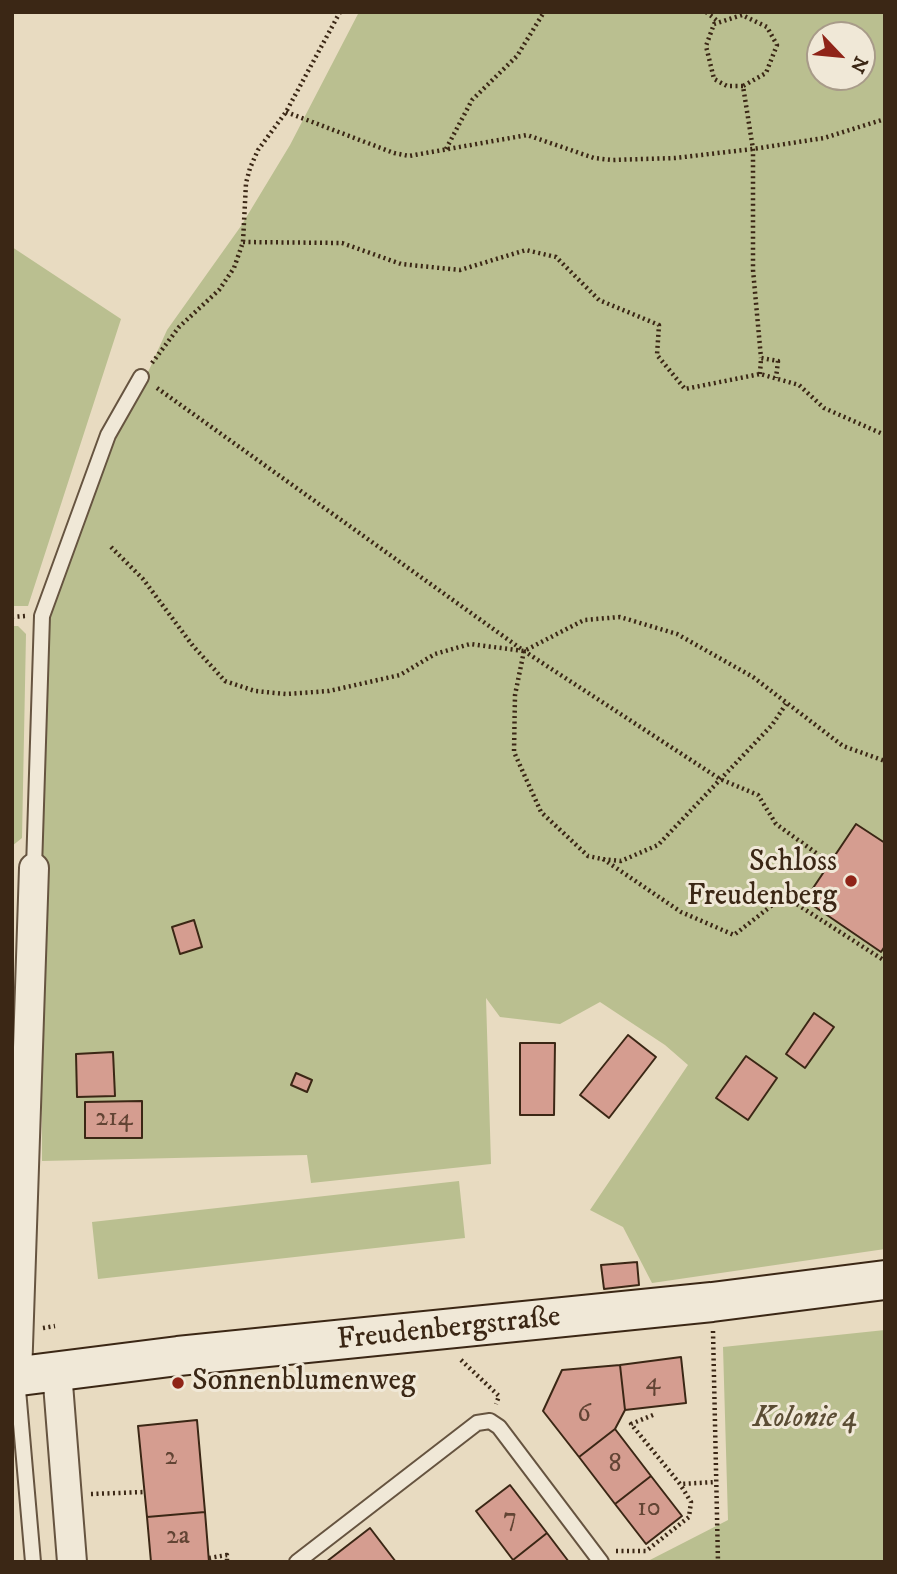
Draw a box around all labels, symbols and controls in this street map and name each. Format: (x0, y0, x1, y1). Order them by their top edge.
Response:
north arrow (806, 21, 876, 91)
text: N (845, 52, 872, 77)
place label: Schloss Freudenberg (687, 846, 837, 916)
marker: Schloss Freudenberg (843, 873, 859, 889)
house number: 214 (95, 1104, 133, 1136)
street label: Freudenbergstraße (336, 1300, 562, 1360)
place label: Sonnenblumenweg (192, 1365, 416, 1401)
house number: 4 (646, 1368, 660, 1400)
marker: Sonnenblumenweg (170, 1375, 186, 1391)
house number: 6 (577, 1400, 591, 1432)
park label: Kolonie 4 (753, 1402, 857, 1438)
house number: 2 (165, 1443, 177, 1475)
house number: 8 (608, 1450, 622, 1482)
house number: 10 (637, 1494, 661, 1526)
house number: 7 (503, 1504, 517, 1536)
house number: 2a (166, 1522, 190, 1554)

